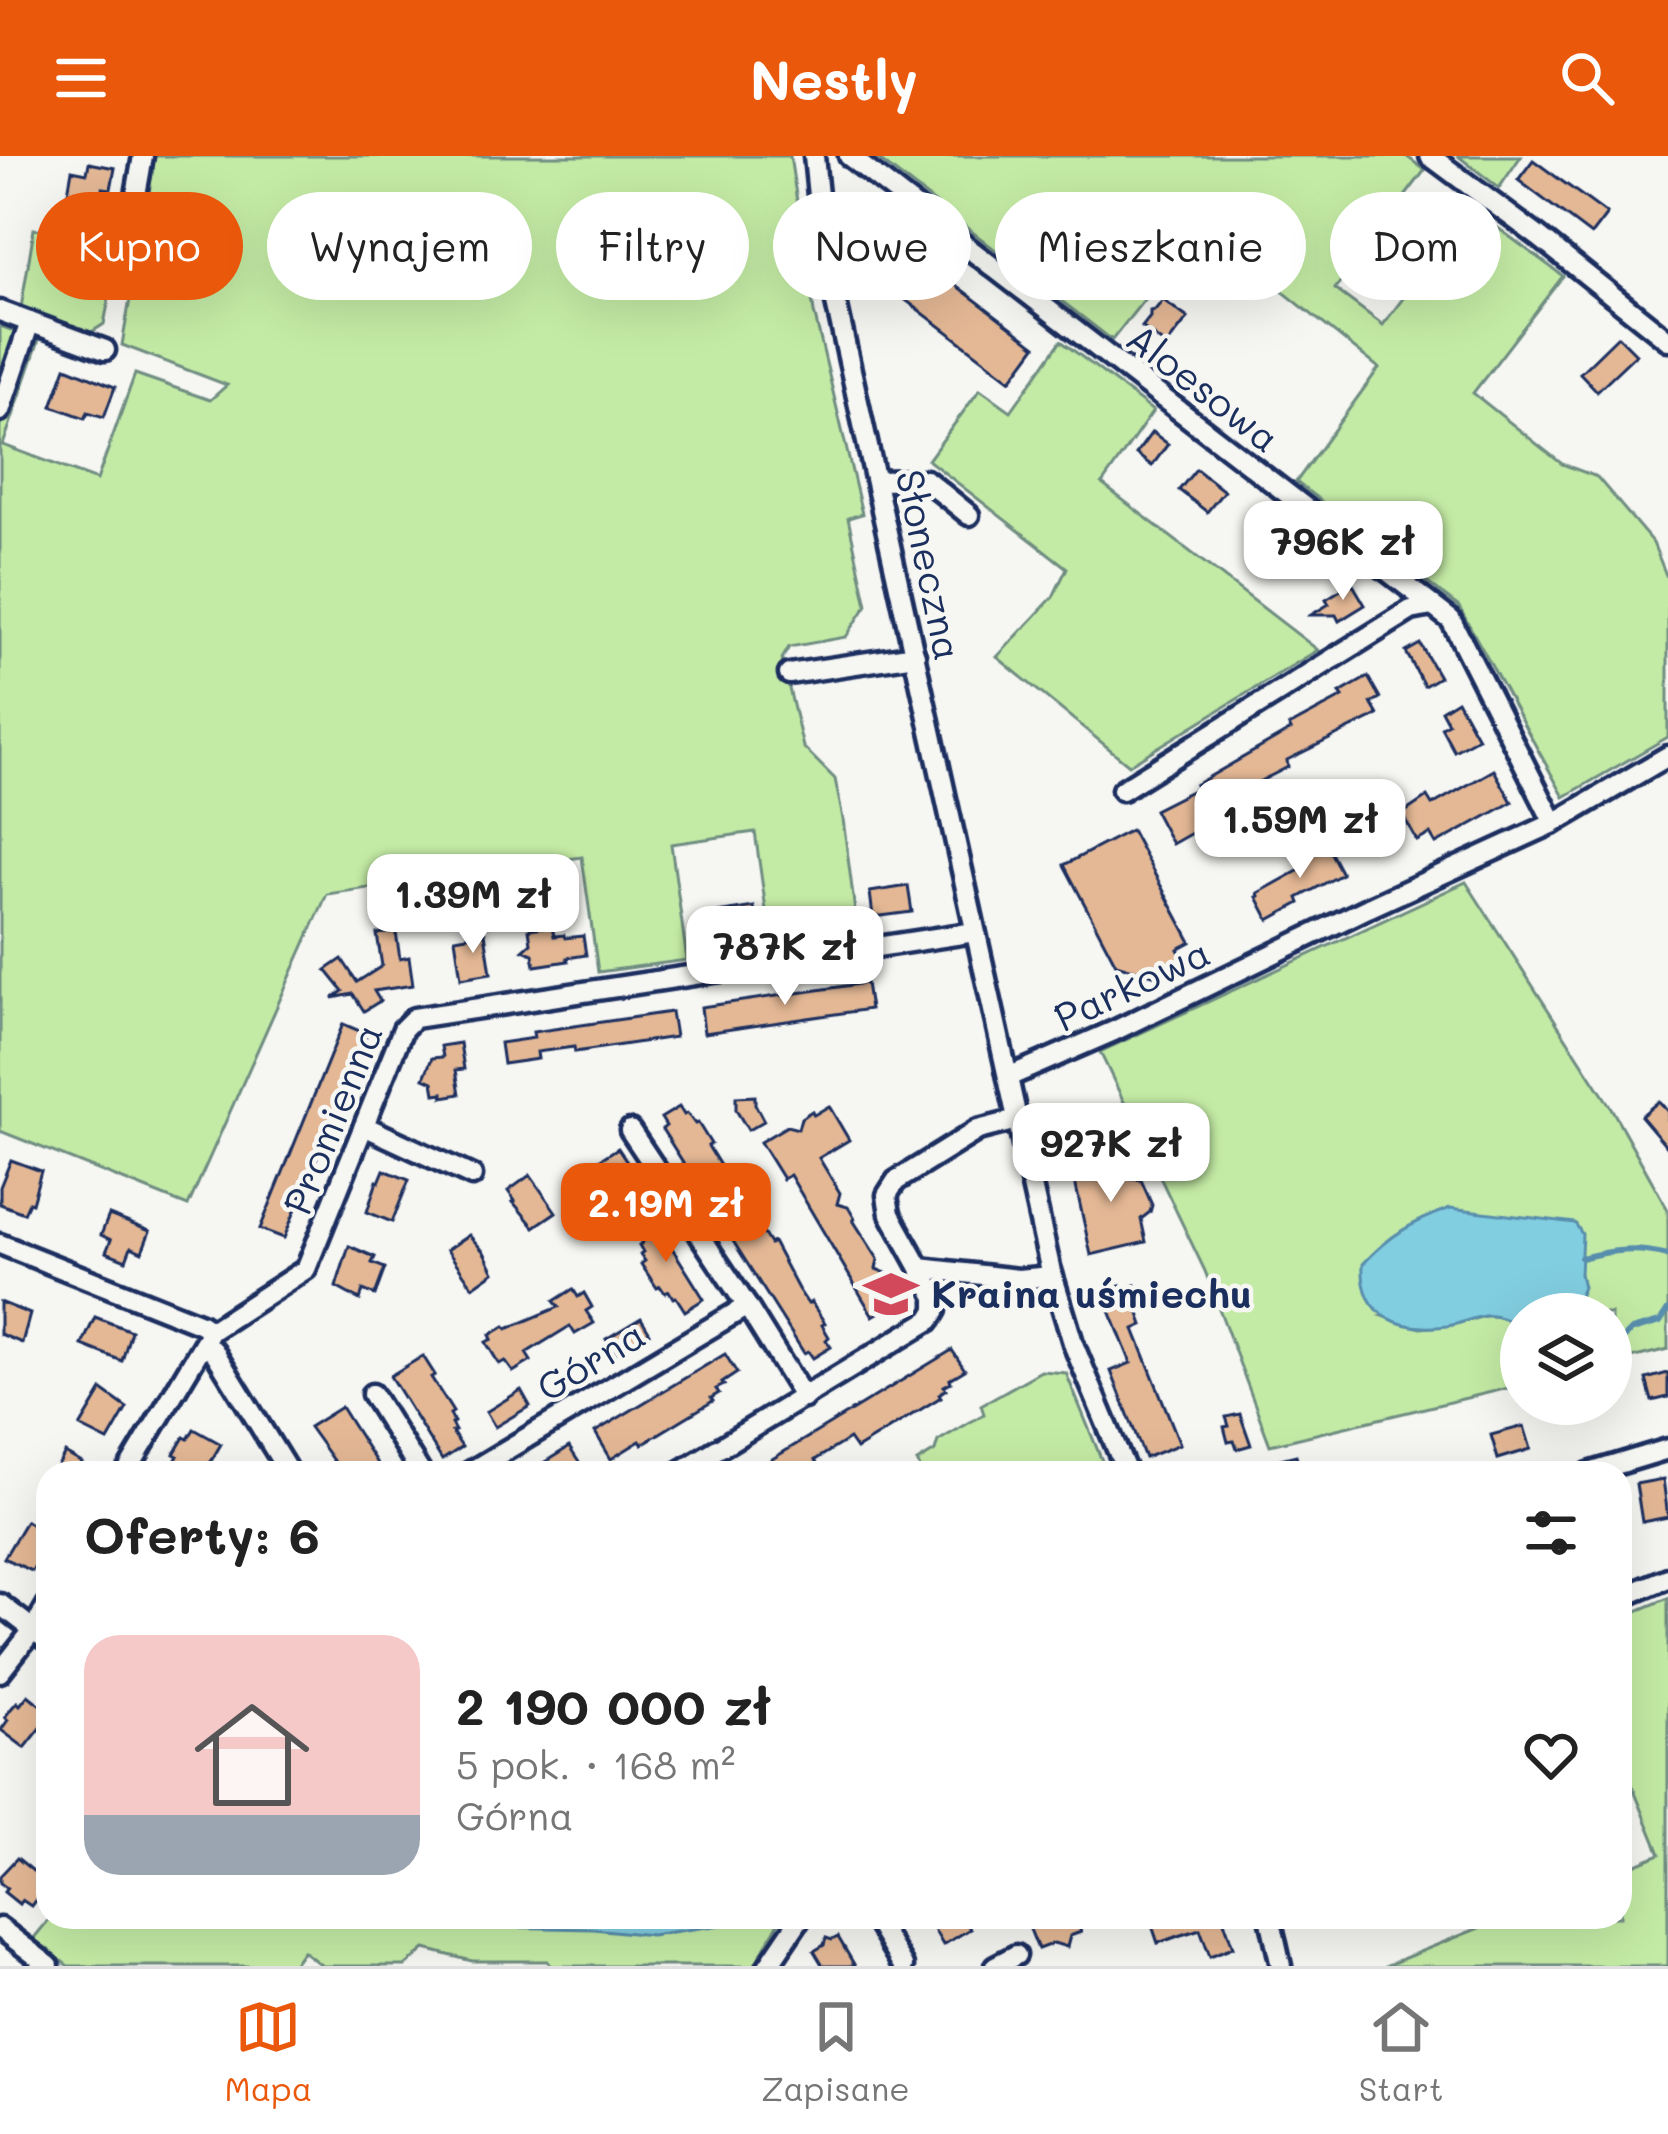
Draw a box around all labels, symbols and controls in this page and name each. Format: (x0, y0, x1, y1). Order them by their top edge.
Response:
text: Nestly (750, 43, 918, 114)
icon: menu (48, 45, 114, 111)
icon: search (1554, 45, 1620, 111)
chip: Kupno (36, 192, 243, 300)
chip: Wynajem (267, 192, 532, 300)
chip: Filtry (556, 192, 749, 300)
chip: Nowe (773, 192, 971, 300)
chip: Mieszkanie (995, 192, 1306, 300)
chip: Dom (1330, 192, 1501, 300)
street label: Aloesowa (1117, 311, 1291, 463)
street label: Słoneczna (885, 465, 976, 665)
pin: 796K zł (1232, 501, 1454, 603)
text: 796K zł (1271, 514, 1415, 565)
pin: 1.59M zł (1176, 779, 1424, 881)
text: 1.59M zł (1221, 792, 1379, 843)
pin: 1.39M zł (349, 854, 597, 956)
text: 1.39M zł (394, 867, 552, 918)
pin: 787K zł (674, 906, 896, 1008)
text: 787K zł (713, 919, 857, 970)
street label: Parkowa (1045, 925, 1217, 1042)
street label: Promienna (270, 1016, 393, 1221)
pin: 927K zł (1000, 1103, 1222, 1205)
text: 927K zł (1040, 1116, 1182, 1167)
pin: 2.19M zł (542, 1163, 790, 1265)
text: 2.19M zł (588, 1176, 744, 1227)
school or university icon: Kraina uśmiechu (862, 1265, 920, 1323)
place label: Kraina uśmiechu (931, 1267, 1252, 1318)
map controls (1500, 1293, 1632, 1425)
button: layers (1500, 1293, 1632, 1425)
street label: Górna (527, 1308, 654, 1412)
text: Oferty: 6 (84, 1500, 320, 1567)
icon: filters (1518, 1500, 1584, 1566)
text: 2 190 000 zł (456, 1671, 771, 1738)
icon: home (180, 1683, 324, 1827)
icon: heart (1518, 1722, 1584, 1788)
text: 5 pok. · 168 m² (456, 1738, 736, 1789)
text: Górna (456, 1789, 574, 1840)
tab: Mapa (224, 1994, 312, 2109)
tab: Zapisane (761, 1994, 910, 2109)
tab: Start (1359, 1994, 1444, 2109)

